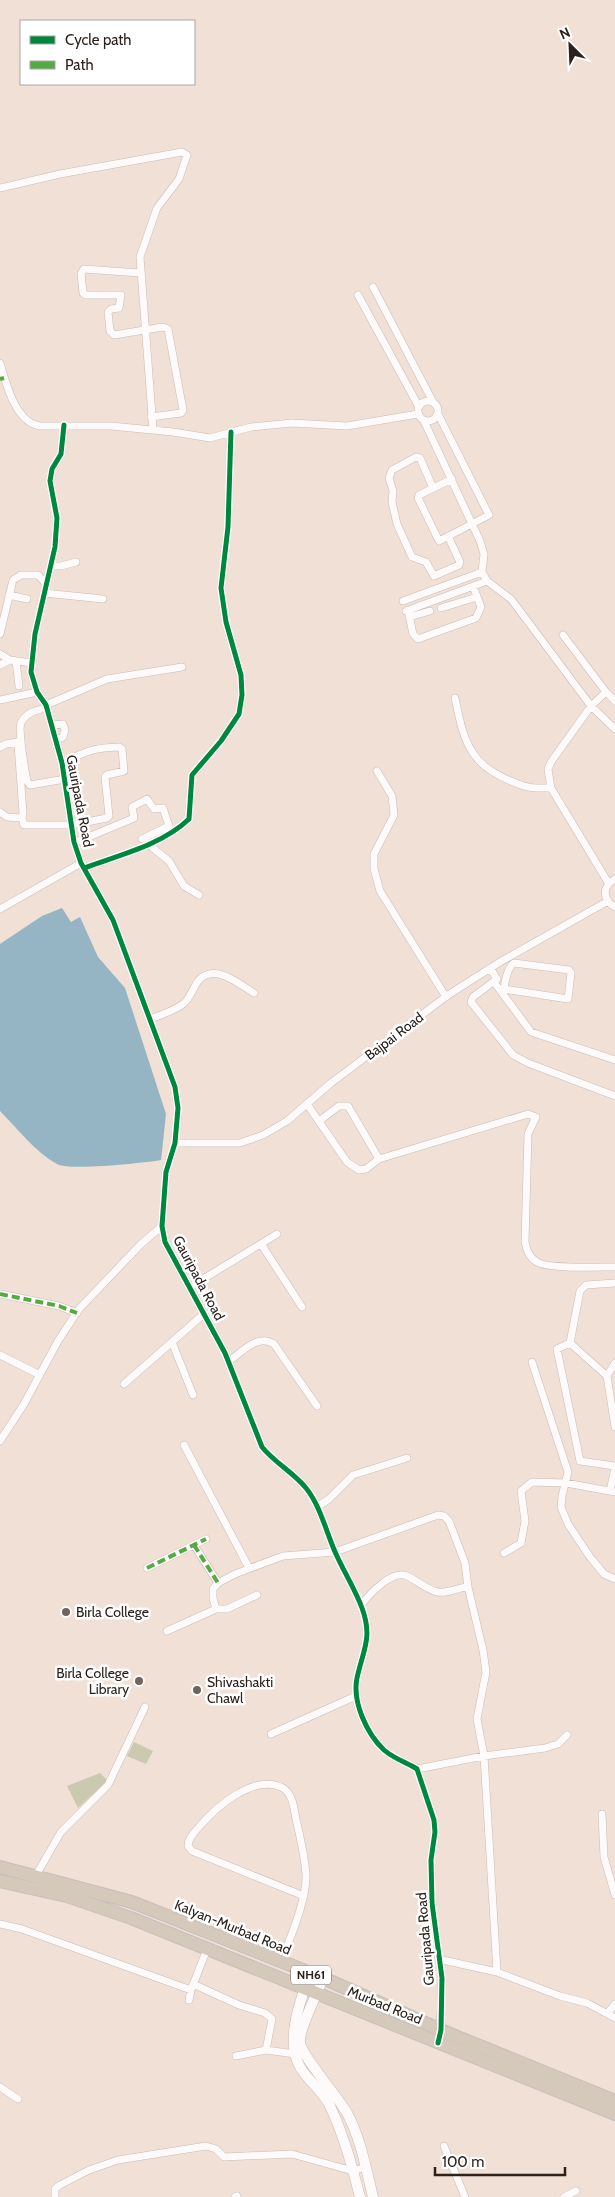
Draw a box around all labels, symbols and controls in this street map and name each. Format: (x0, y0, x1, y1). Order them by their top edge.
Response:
legend (20, 20, 195, 85)
north arrow (545, 20, 595, 70)
text: N (557, 23, 573, 43)
text: Cycle path (65, 31, 131, 49)
text: Path (65, 56, 94, 74)
street label: Gauripada Road (62, 753, 98, 849)
street label: Bajpai Road (361, 1008, 427, 1064)
street label: Gauripada Road (169, 1233, 229, 1323)
place label: Birla College (76, 1603, 149, 1621)
marker: Birla College (60, 1606, 72, 1618)
place label: Birla College Library (56, 1664, 129, 1698)
place label: Shivashakti Chawl (207, 1673, 273, 1707)
marker: Birla College Library (133, 1675, 145, 1687)
marker: Shivashakti Chawl (191, 1684, 203, 1696)
street label: Gauripada Road (412, 1892, 438, 1986)
street label: Kalyan-Murbad Road (172, 1895, 294, 1959)
road number: NH61 (291, 1966, 331, 1984)
street label: Murbad Road (345, 1982, 425, 2028)
scale bar (435, 2144, 565, 2176)
text: 100 m (442, 2153, 484, 2171)

